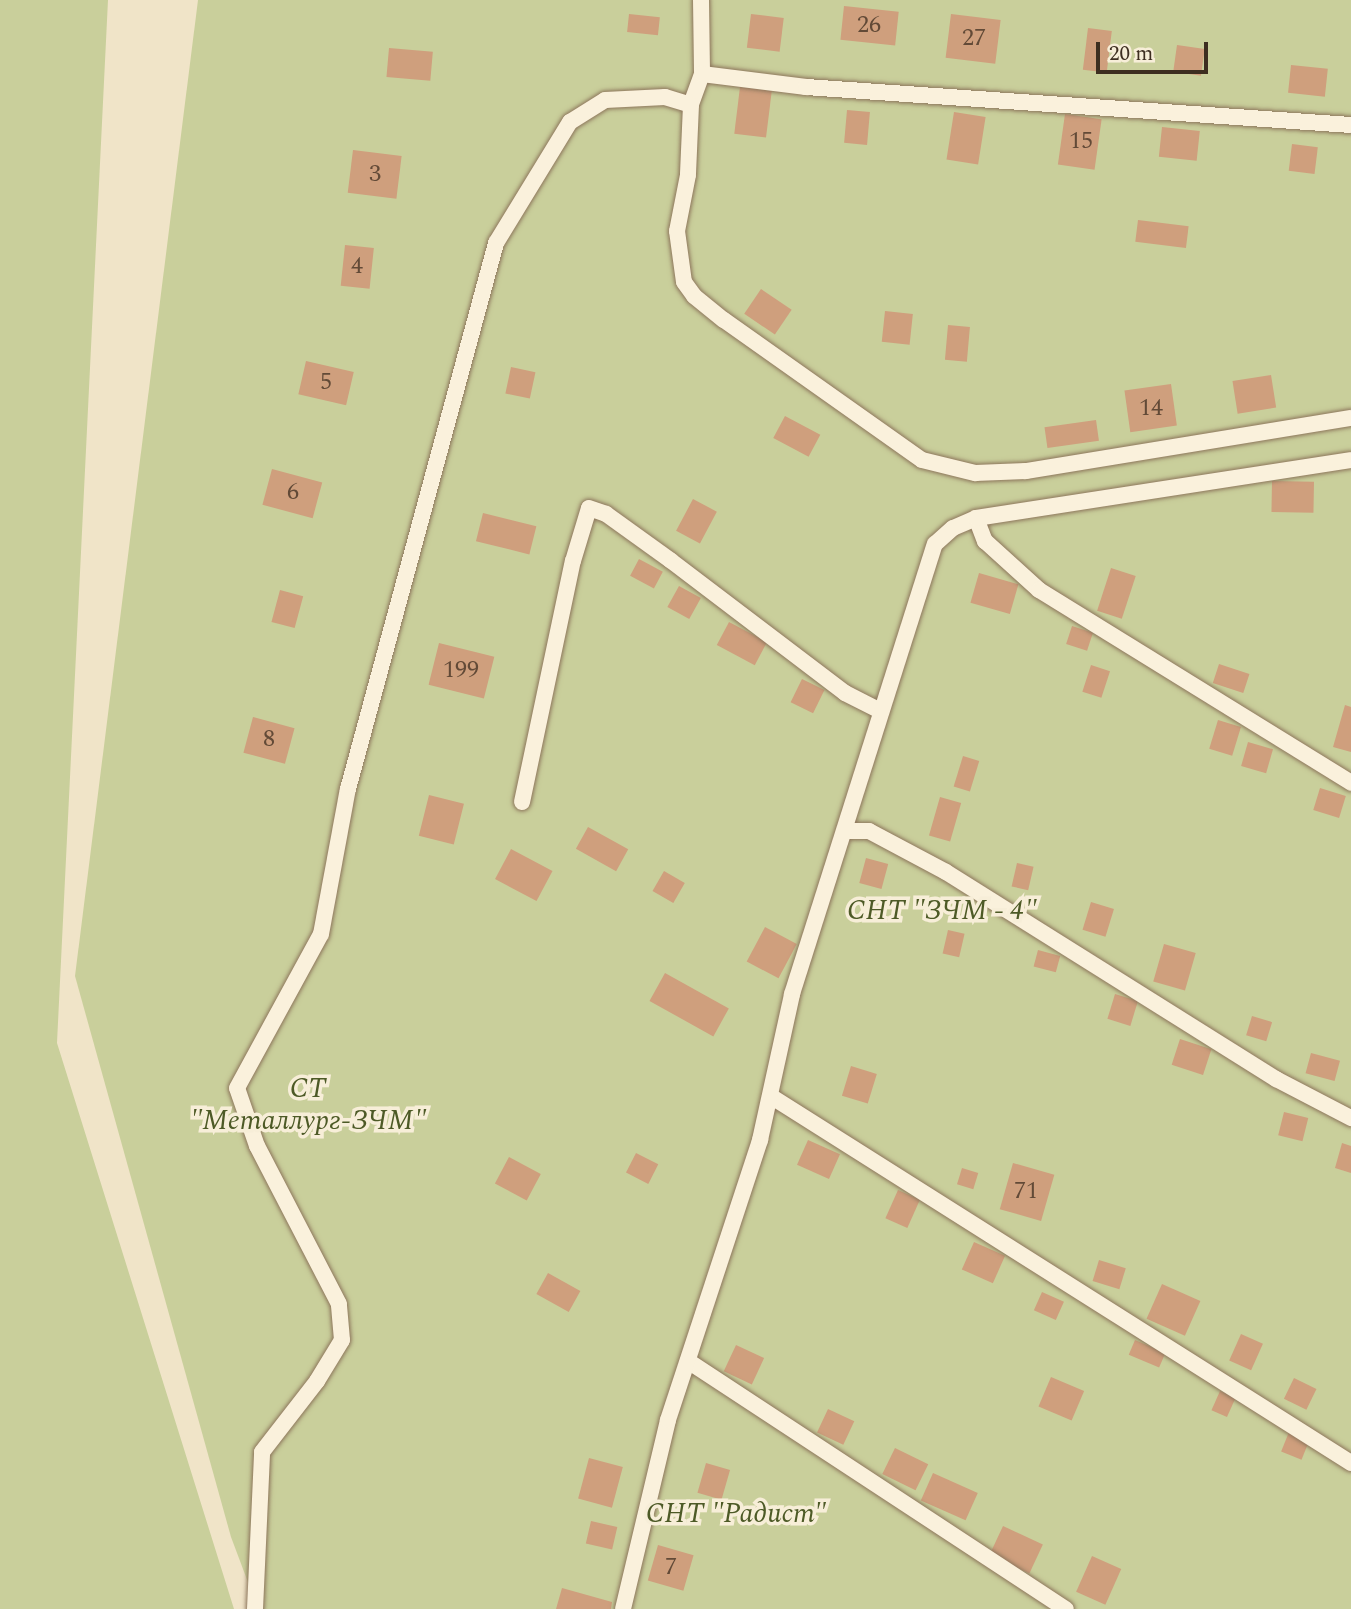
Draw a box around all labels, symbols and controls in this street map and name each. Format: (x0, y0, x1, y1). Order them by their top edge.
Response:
house number: 26 (857, 12, 881, 40)
house number: 27 (962, 25, 986, 53)
scale bar (1099, 28, 1211, 72)
text: 20 m (1109, 38, 1153, 70)
house number: 15 (1069, 128, 1093, 156)
house number: 3 (369, 161, 381, 189)
house number: 4 (351, 253, 363, 281)
house number: 5 (320, 369, 332, 397)
house number: 14 (1139, 395, 1163, 423)
house number: 6 (287, 479, 299, 507)
house number: 199 (443, 657, 479, 685)
house number: 8 (263, 726, 275, 754)
park label: СНТ "ЗЧМ - 4" (847, 894, 1037, 928)
park label: СТ "Металлург-ЗЧМ" (190, 1072, 426, 1138)
house number: 71 (1014, 1178, 1038, 1206)
park label: СНТ "Радист" (646, 1497, 826, 1531)
house number: 7 (665, 1554, 677, 1582)

